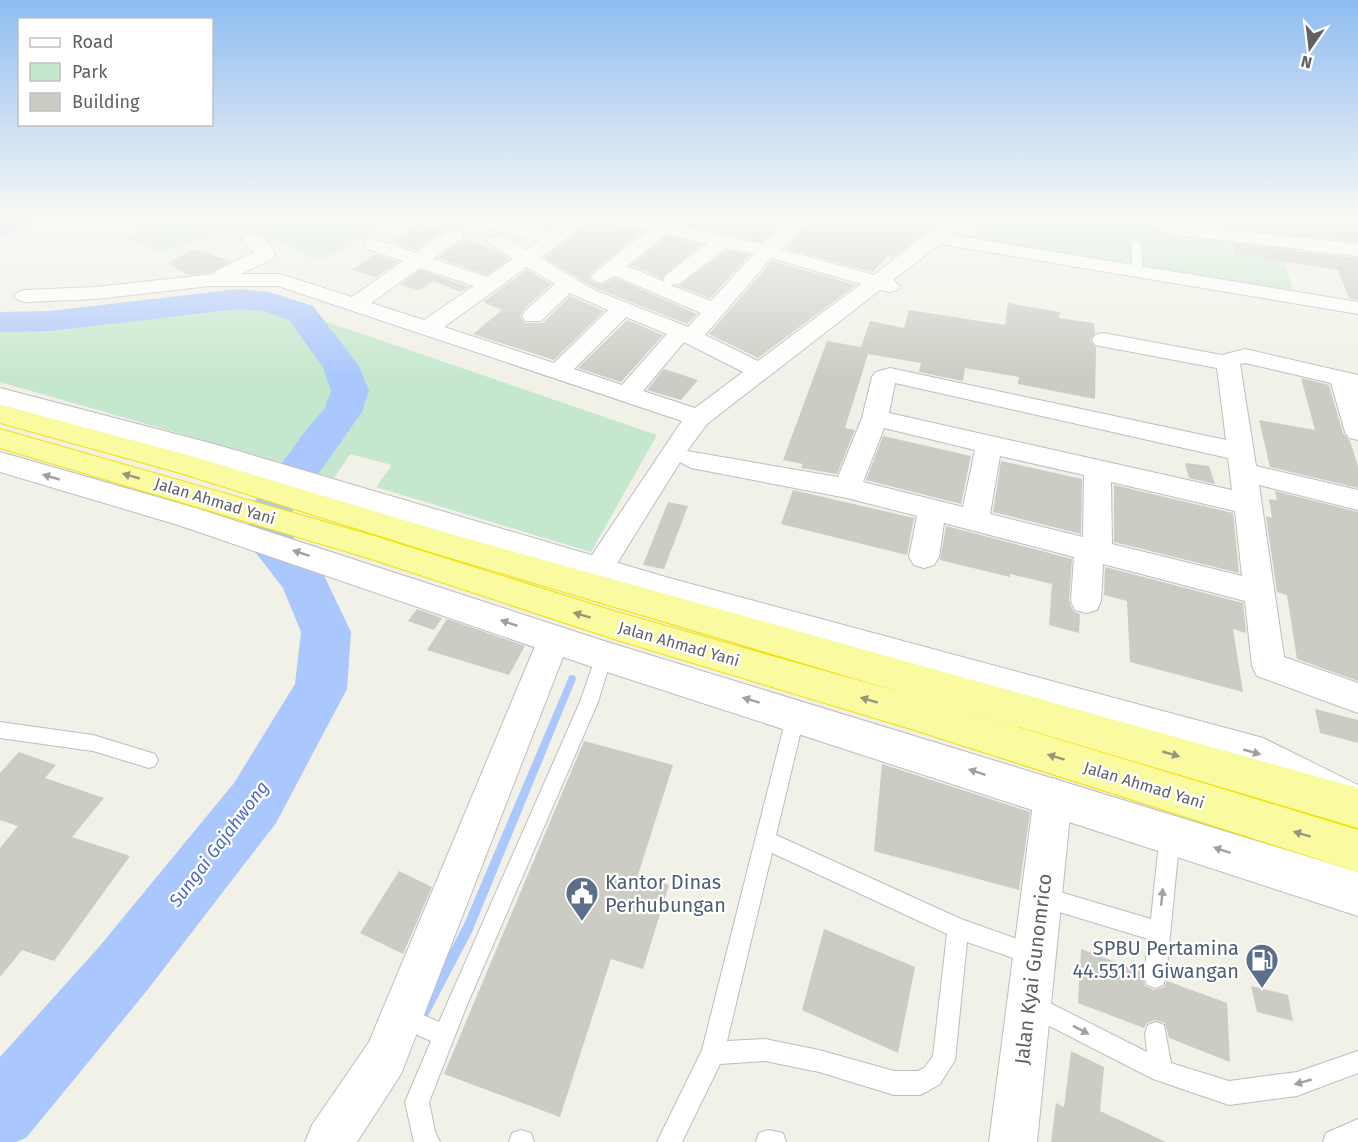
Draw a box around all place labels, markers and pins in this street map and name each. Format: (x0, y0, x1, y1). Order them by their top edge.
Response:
place label: Kantor Dinas Perhubungan (605, 870, 726, 917)
public building icon: Kantor Dinas Perhubungan (564, 875, 600, 922)
place label: SPBU Pertamina 44.551.11 Giwangan (1072, 936, 1239, 983)
fuel station icon: SPBU Pertamina 44.551.11 Giwangan (1244, 942, 1280, 989)

